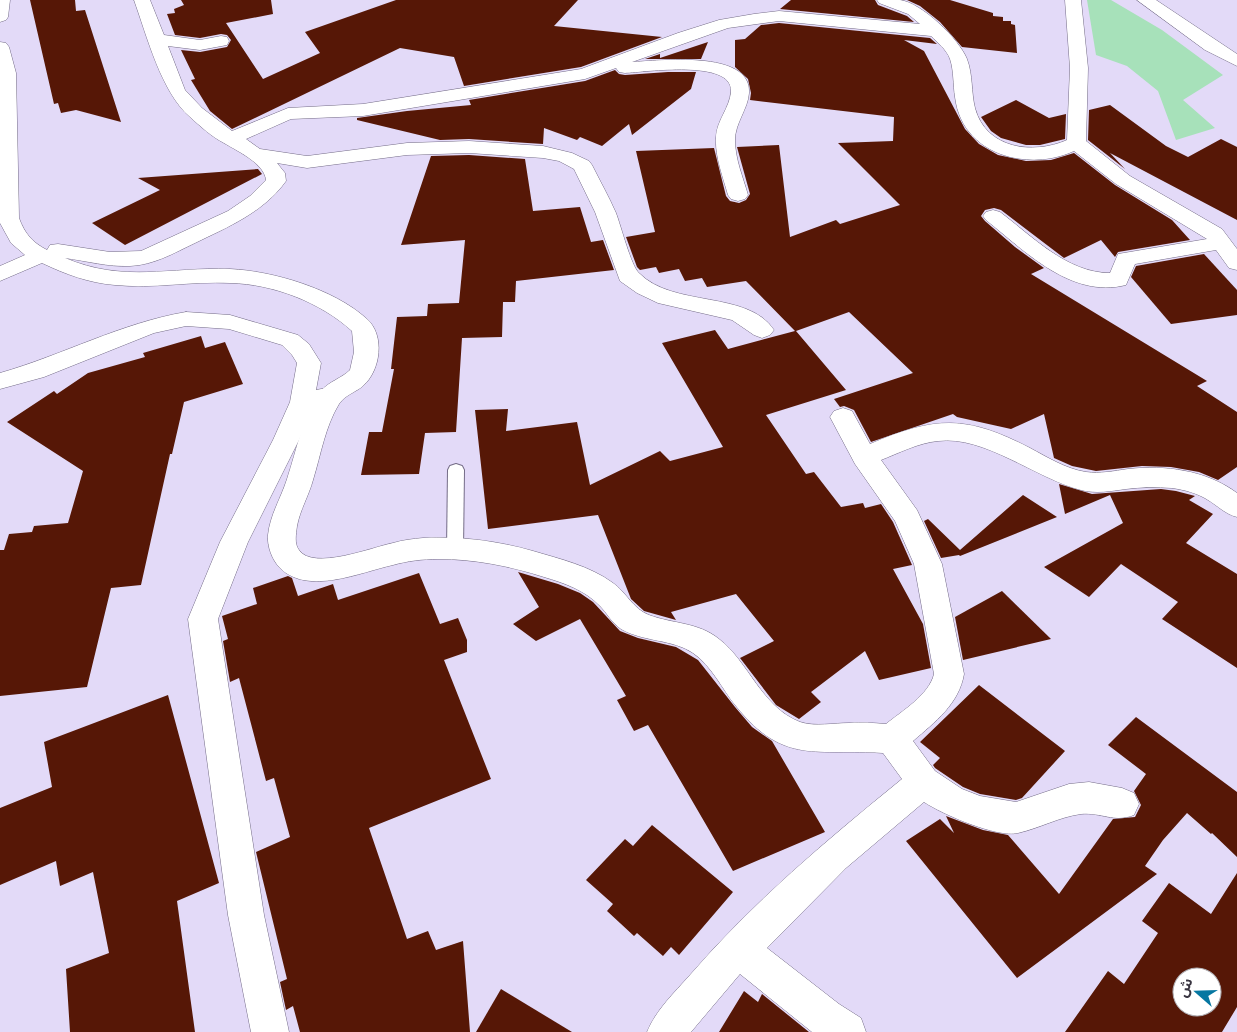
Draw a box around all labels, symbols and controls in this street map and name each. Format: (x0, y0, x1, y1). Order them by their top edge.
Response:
north arrow (1172, 967, 1222, 1017)
text: ش (1173, 975, 1196, 999)

